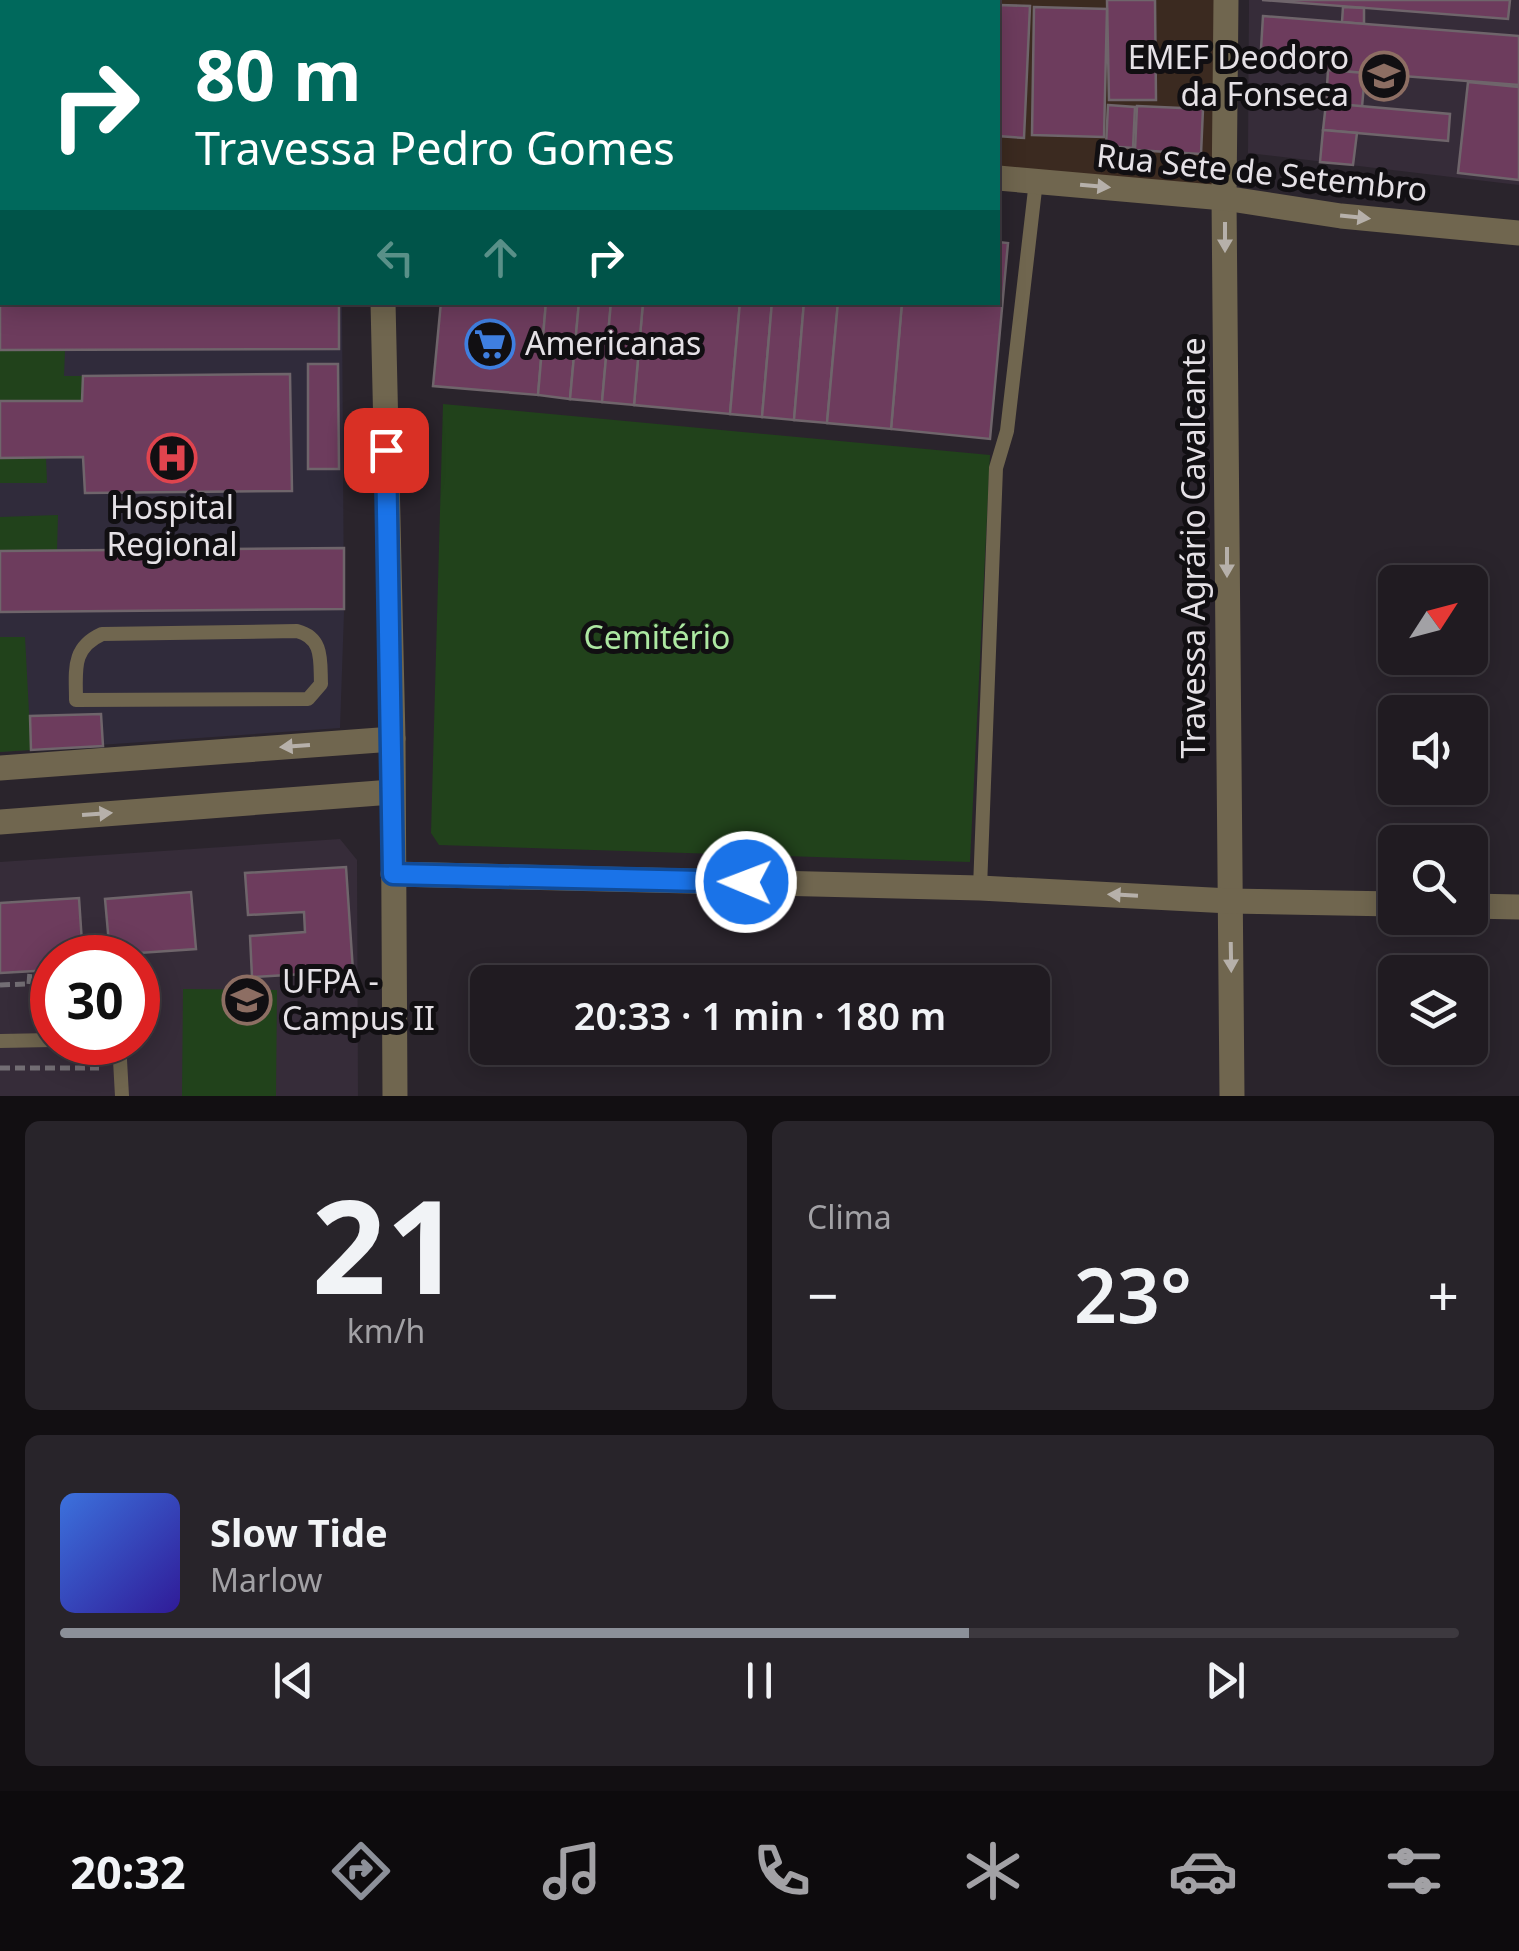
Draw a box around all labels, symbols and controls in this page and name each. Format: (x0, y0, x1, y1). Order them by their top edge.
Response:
text: 80 m (195, 26, 362, 122)
place label: EMEF Deodoro da Fonseca (1128, 35, 1349, 115)
icon: right (30, 40, 160, 170)
school or university icon: EMEF Deodoro da Fonseca (1358, 50, 1410, 102)
text: Travessa Pedro Gomes (195, 117, 675, 178)
street label: Rua Sete de Setembro (1095, 133, 1430, 210)
one-way arrow (1079, 179, 1111, 195)
one-way arrow (1340, 209, 1372, 225)
one-way arrow (1217, 222, 1233, 254)
icon: left (368, 230, 423, 285)
icon: ahead (473, 230, 528, 285)
icon: right (578, 230, 633, 285)
supermarket icon: Americanas (464, 318, 516, 370)
place label: Americanas (525, 321, 701, 364)
street label: Travessa Agrário Cavalcante (1171, 337, 1214, 759)
pin (344, 408, 429, 493)
icon: arrive (359, 423, 414, 478)
hospital icon: Hospital Regional (146, 432, 198, 484)
place label: Hospital Regional (106, 485, 238, 565)
one-way arrow (1219, 547, 1235, 579)
north arrow (1378, 565, 1488, 675)
map controls (1378, 565, 1488, 1065)
park label: Cemitério (584, 615, 730, 658)
button: sound (1378, 695, 1488, 805)
one-way arrow (279, 738, 311, 754)
one-way arrow (82, 806, 114, 822)
button: search (1378, 825, 1488, 935)
position arrow (694, 830, 798, 934)
one-way arrow (1106, 887, 1138, 903)
speed limit sign: 30 (30, 935, 160, 1065)
one-way arrow (1223, 942, 1239, 974)
button: layers (1378, 955, 1488, 1065)
place label: UFPA - Campus II (282, 959, 435, 1039)
school or university icon: UFPA - Campus II (221, 974, 273, 1026)
text: 20:33 · 1 min · 180 m (574, 989, 946, 1041)
text: 21 (312, 1155, 460, 1332)
text: Clima (807, 1195, 892, 1238)
text: 23° (1074, 1243, 1192, 1345)
text: − (807, 1257, 838, 1332)
text: + (1428, 1257, 1459, 1332)
text: km/h (347, 1309, 425, 1352)
text: Slow Tide (210, 1506, 388, 1558)
text: Marlow (210, 1558, 322, 1601)
icon: previous (266, 1653, 321, 1708)
icon: pause (732, 1653, 787, 1708)
icon: next (1198, 1653, 1253, 1708)
icon: directions (326, 1836, 396, 1906)
icon: music (537, 1836, 607, 1906)
icon: phone (747, 1836, 817, 1906)
icon: climate (958, 1836, 1028, 1906)
icon: car (1168, 1836, 1238, 1906)
icon: filters (1379, 1836, 1449, 1906)
text: 20:32 (70, 1841, 186, 1902)

